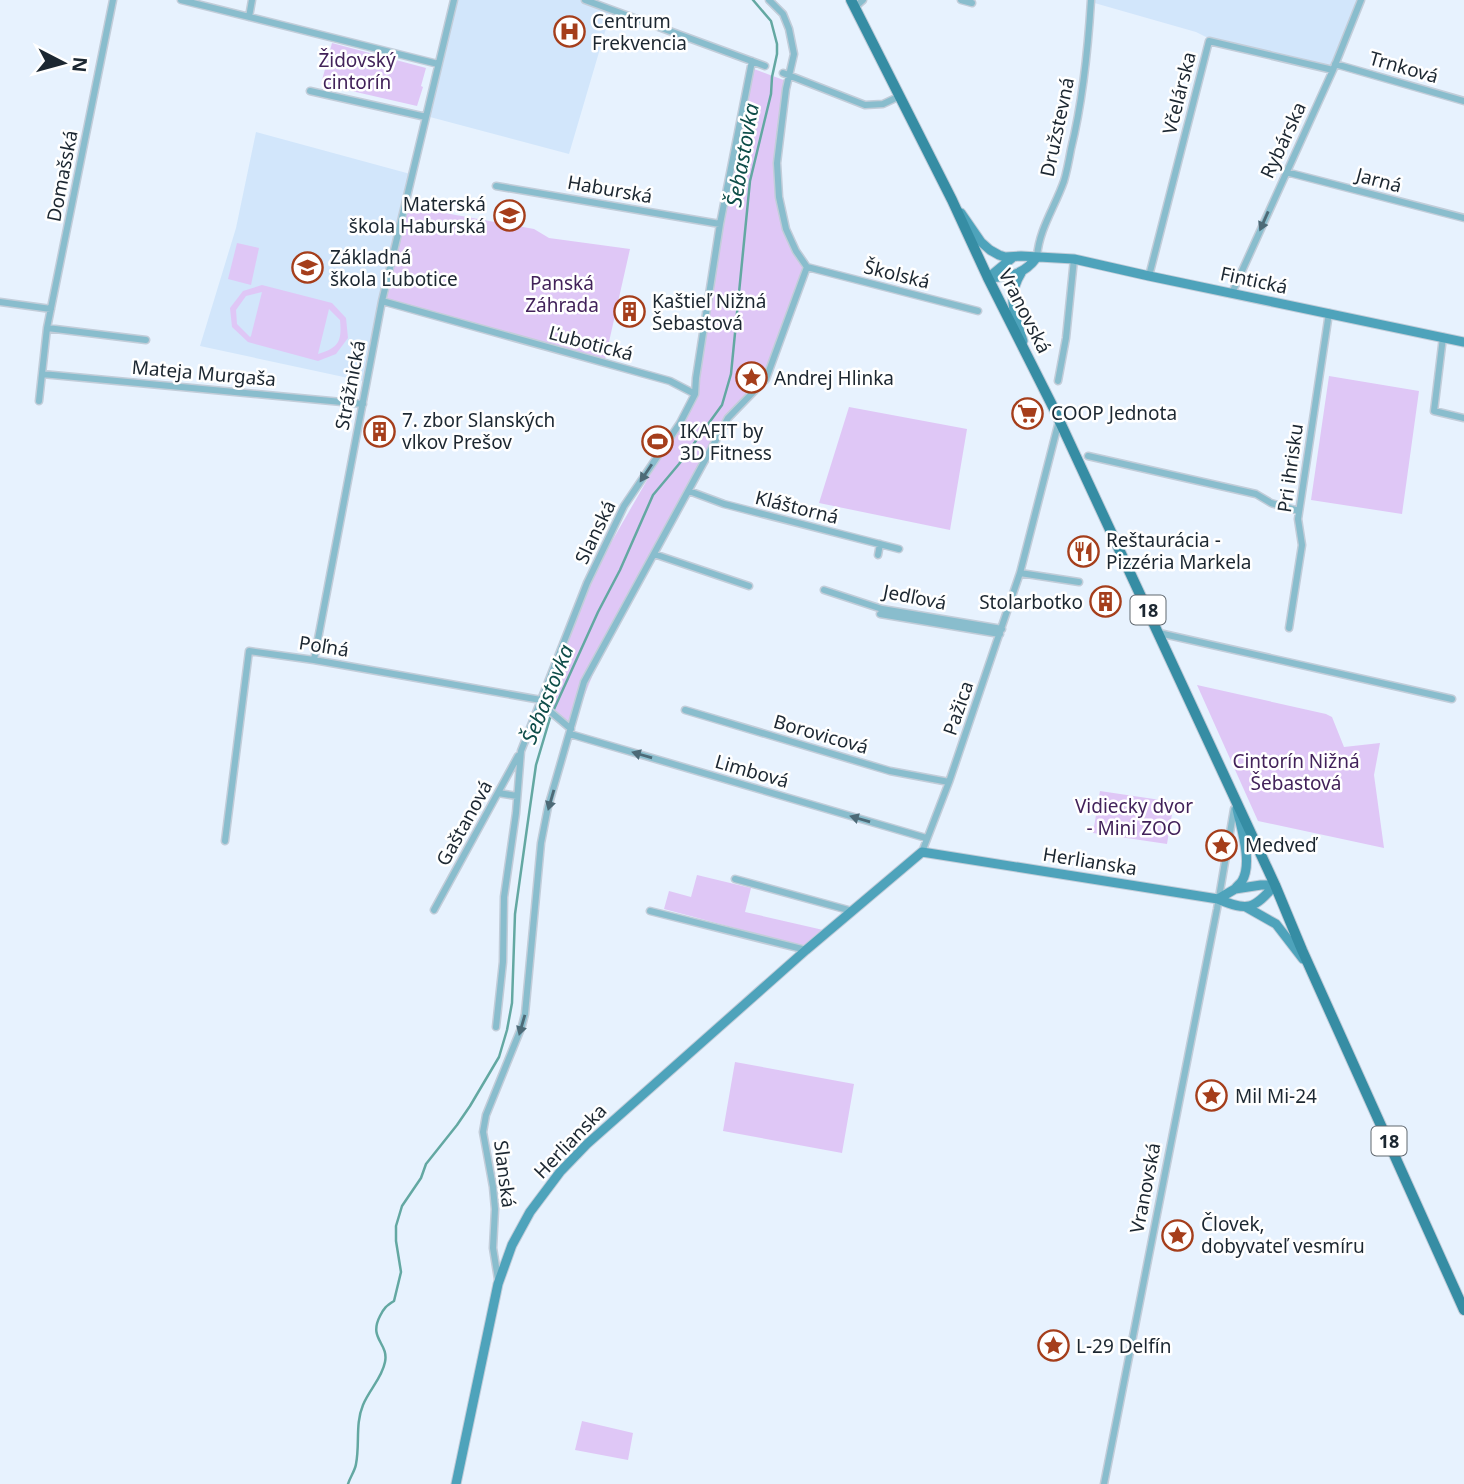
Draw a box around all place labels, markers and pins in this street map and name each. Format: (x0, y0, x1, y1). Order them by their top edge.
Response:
place label: Centrum Frekvencia (592, 8, 687, 56)
hospital icon: Centrum Frekvencia (552, 15, 586, 49)
place label: Materská škola Haburská (349, 191, 486, 239)
school or university icon: Materská škola Haburská (492, 198, 526, 232)
place label: Základná škola Ľubotice (330, 244, 458, 292)
school or university icon: Základná škola Ľubotice (290, 251, 324, 285)
place label: Kaštieľ Nižná Šebastová (652, 288, 767, 336)
building icon: Kaštieľ Nižná Šebastová (612, 295, 646, 329)
place icon: Andrej Hlinka (734, 361, 768, 395)
place label: Andrej Hlinka (774, 365, 894, 391)
supermarket icon: COOP Jednota (1011, 396, 1045, 430)
place label: COOP Jednota (1051, 400, 1177, 426)
place label: 7. zbor Slanských vlkov Prešov (402, 407, 555, 455)
building icon: 7. zbor Slanských vlkov Prešov (362, 414, 396, 448)
place label: IKAFIT by 3D Fitness (680, 418, 772, 466)
sports icon: IKAFIT by 3D Fitness (640, 425, 674, 459)
place label: Reštaurácia - Pizzéria Markela (1106, 527, 1251, 575)
restaurant icon: Reštaurácia - Pizzéria Markela (1066, 534, 1100, 568)
building icon: Stolarbotko (1089, 585, 1123, 619)
place label: Stolarbotko (979, 589, 1083, 615)
place icon: Medveď (1205, 828, 1239, 862)
place label: Medveď (1245, 832, 1319, 858)
place icon: Mil Mi-24 (1195, 1079, 1229, 1113)
place label: Mil Mi-24 (1235, 1083, 1317, 1109)
place label: Človek, dobyvateľ vesmíru (1201, 1211, 1365, 1259)
place icon: Človek, dobyvateľ vesmíru (1161, 1218, 1195, 1252)
place icon: L-29 Delfín (1036, 1329, 1070, 1363)
place label: L-29 Delfín (1076, 1333, 1171, 1359)

